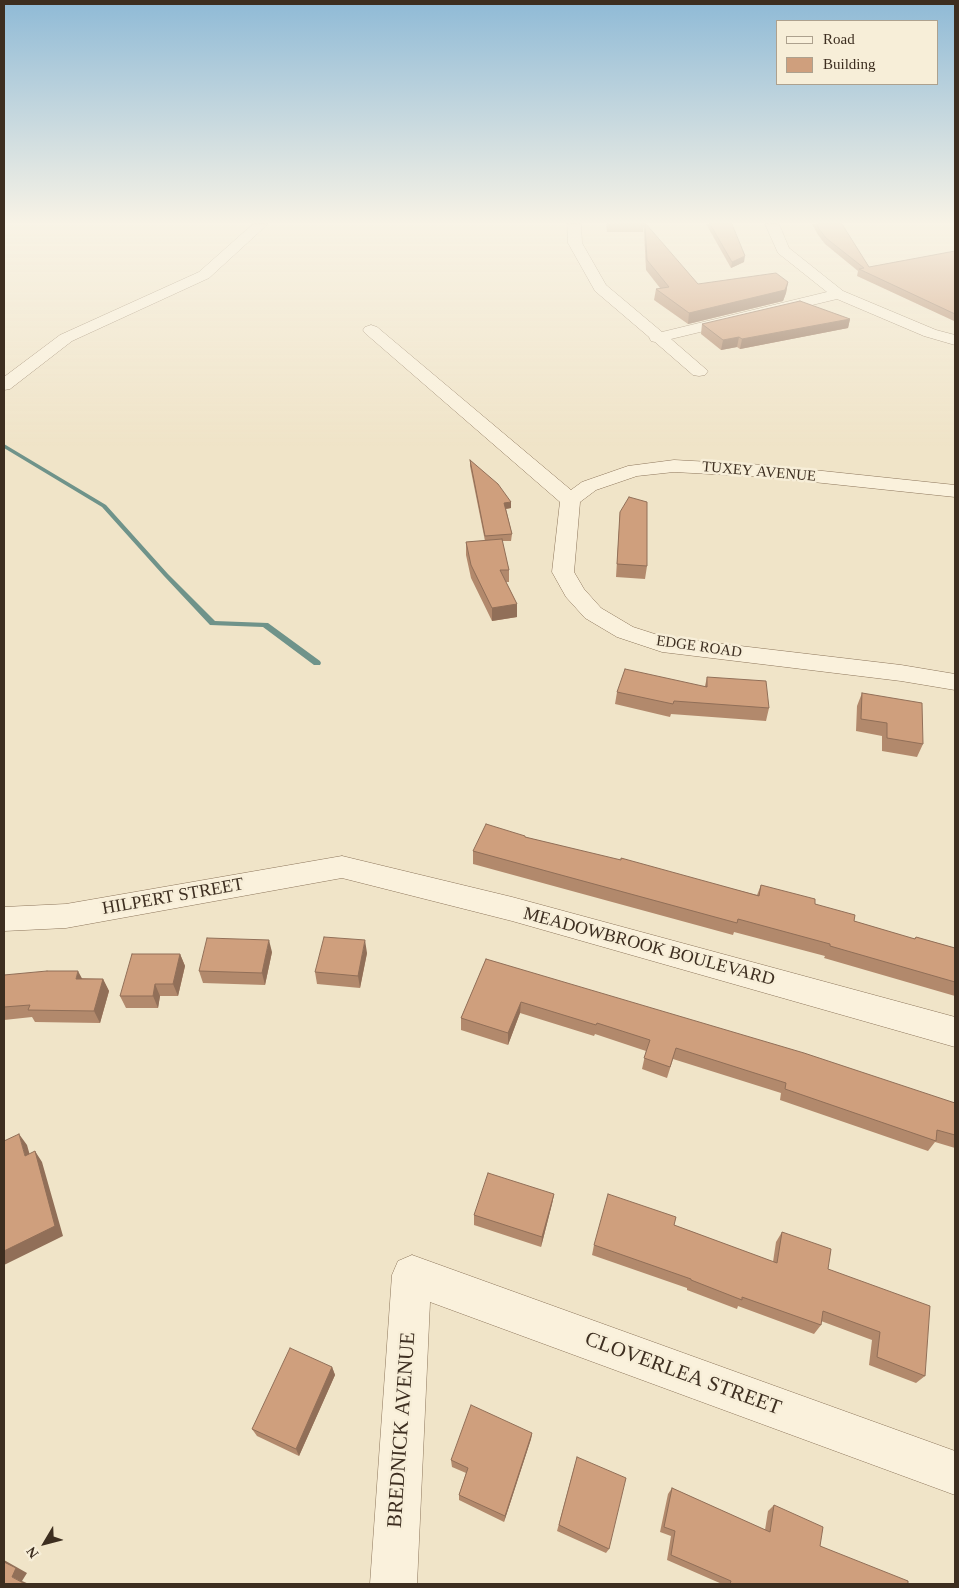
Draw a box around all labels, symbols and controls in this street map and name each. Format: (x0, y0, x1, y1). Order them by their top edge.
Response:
legend (776, 20, 939, 85)
text: Road (823, 31, 855, 47)
text: Building (823, 56, 876, 72)
street label: TUXEY AVENUE (701, 458, 817, 486)
street label: EDGE ROAD (655, 632, 743, 662)
street label: HILPERT STREET (101, 874, 245, 920)
street label: MEADOWBROOK BOULEVARD (521, 903, 777, 991)
street label: CLOVERLEA STREET (581, 1327, 785, 1421)
street label: BREDNICK AVENUE (383, 1331, 421, 1529)
north arrow (20, 1518, 70, 1568)
text: N (24, 1544, 42, 1561)

